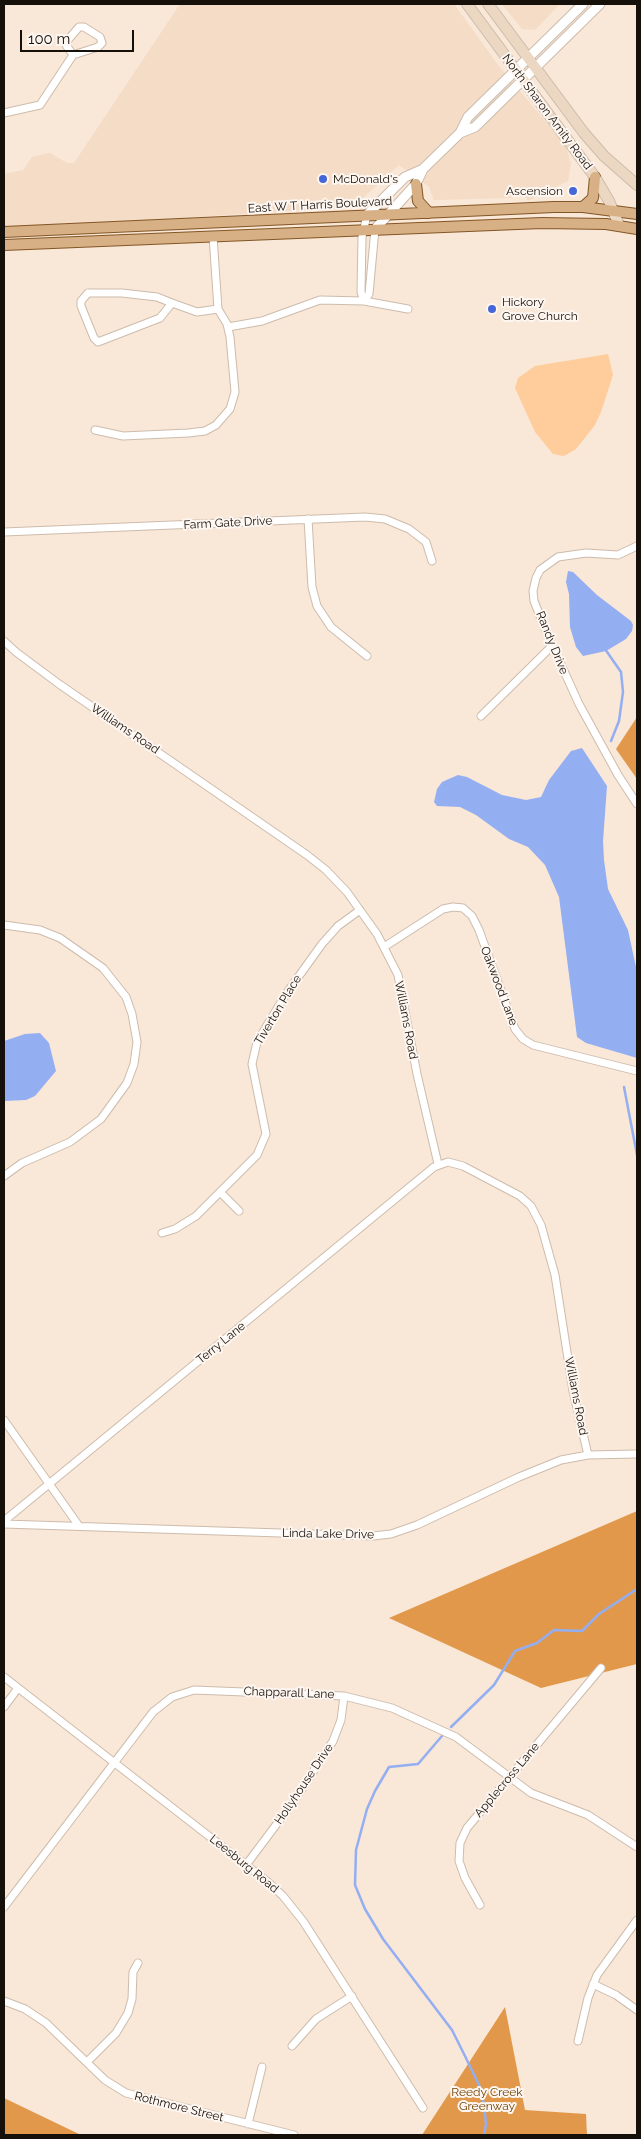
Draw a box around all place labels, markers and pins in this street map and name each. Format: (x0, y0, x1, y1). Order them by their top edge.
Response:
place label: McDonald's (333, 172, 398, 186)
marker: McDonald's (317, 173, 329, 185)
place label: Ascension (506, 184, 563, 198)
marker: Ascension (567, 185, 579, 197)
place label: Hickory Grove Church (502, 295, 578, 323)
marker: Hickory Grove Church (486, 303, 498, 315)

